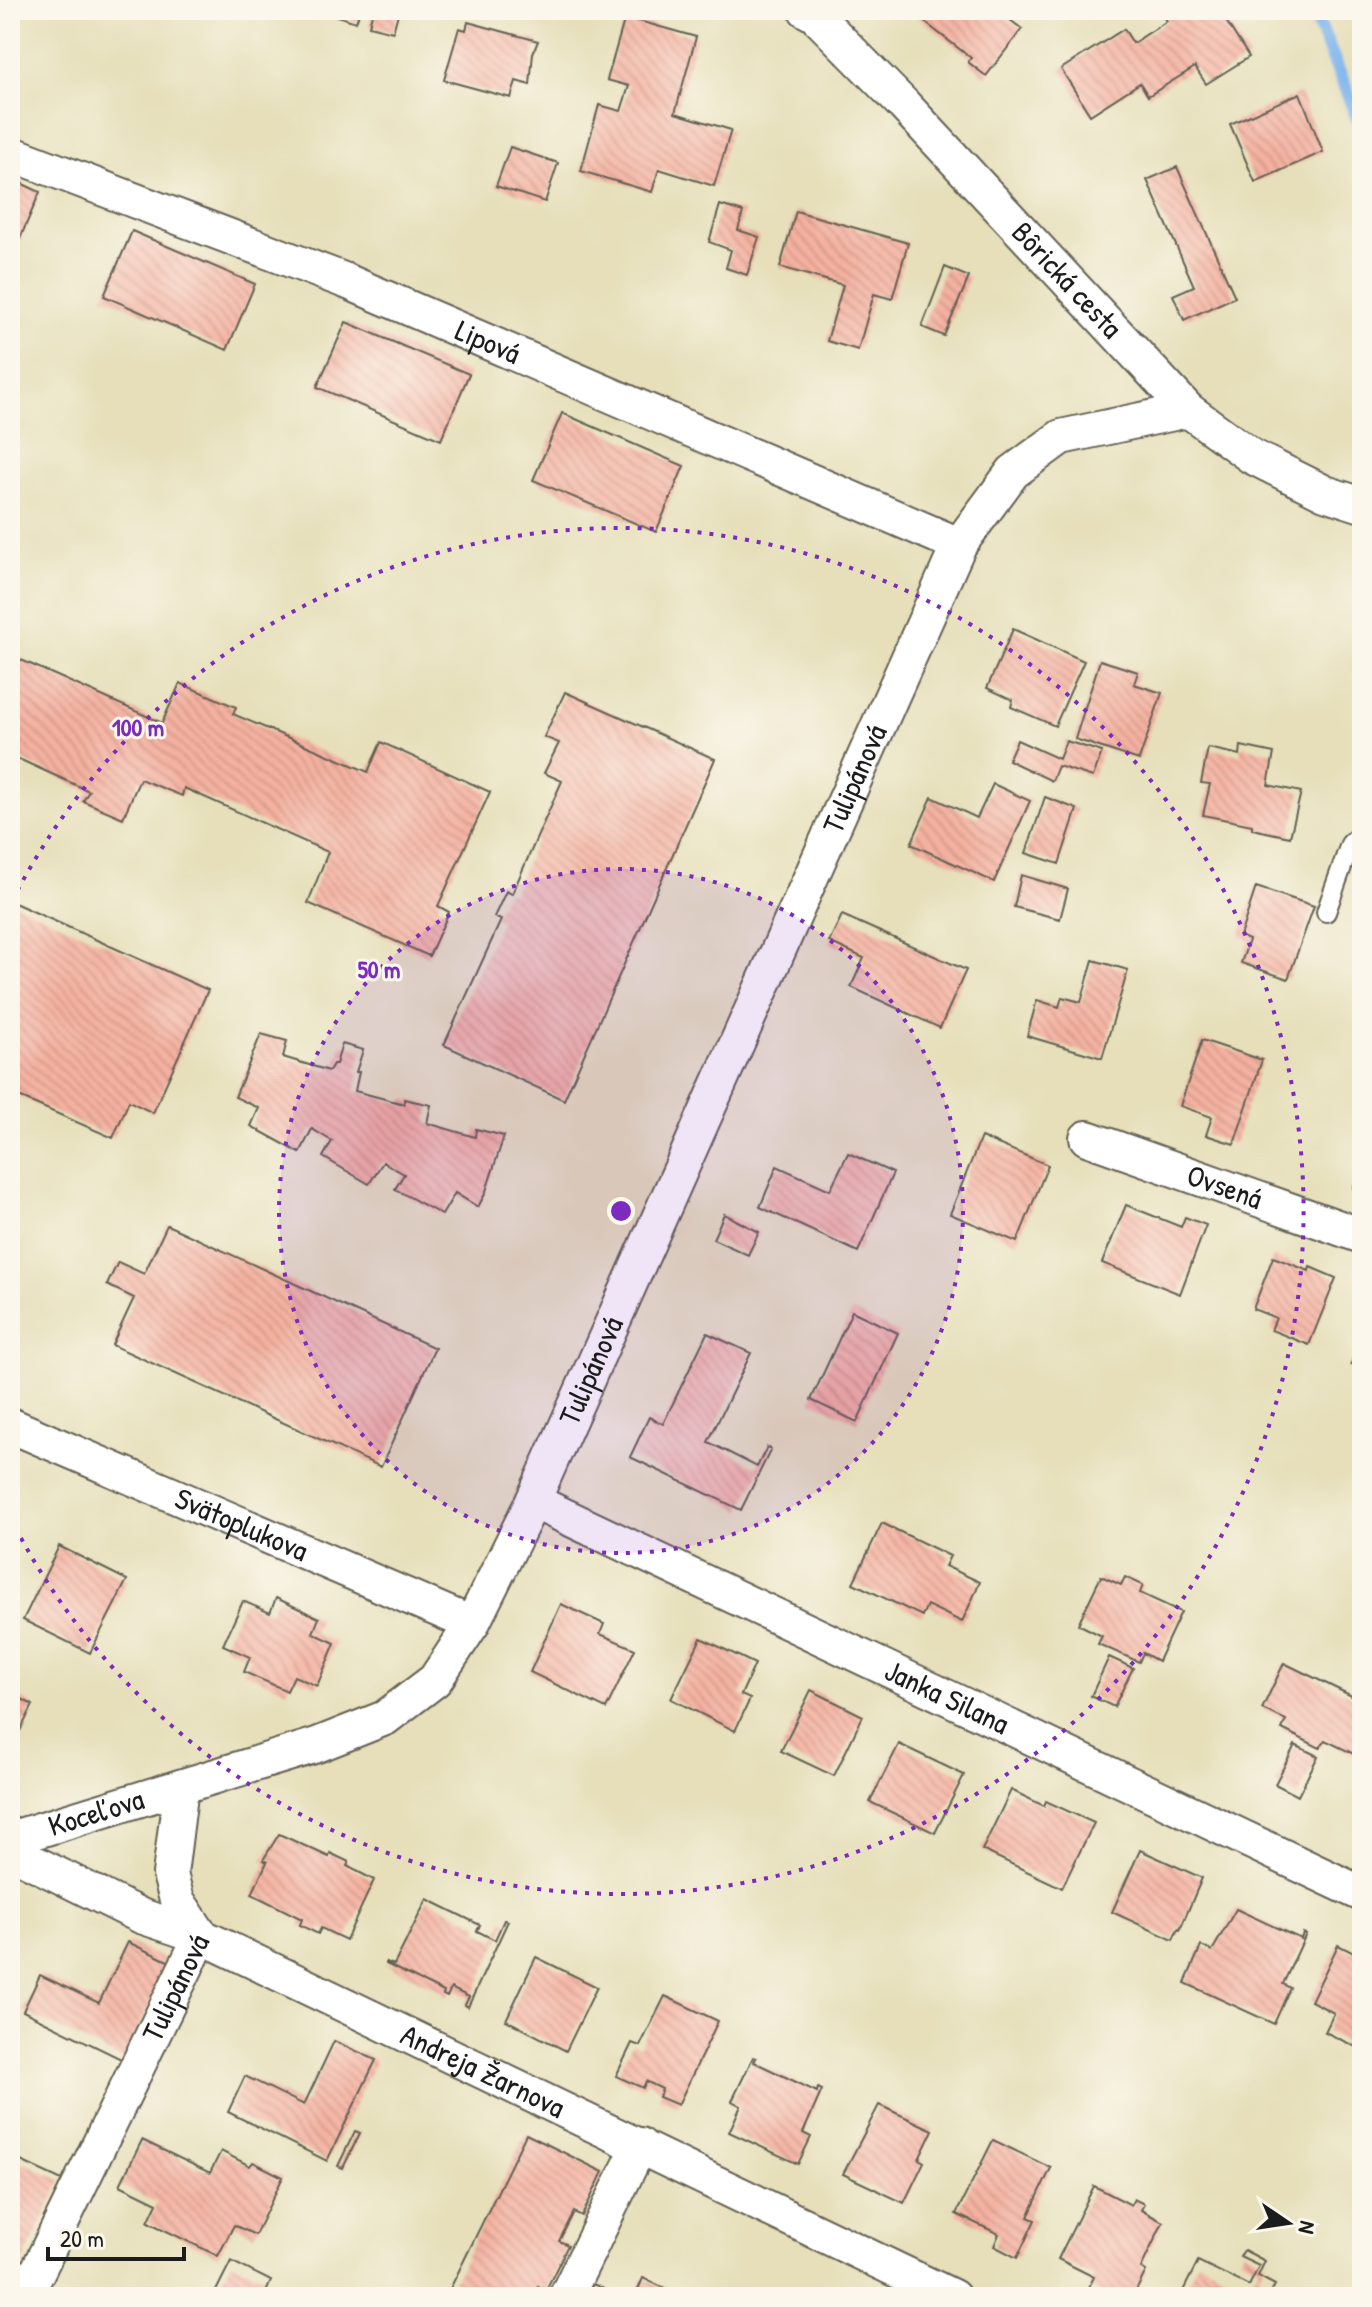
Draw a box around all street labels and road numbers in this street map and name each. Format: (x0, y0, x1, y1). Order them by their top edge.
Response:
street label: Bôrická cesta (1003, 212, 1132, 346)
street label: Lipová (450, 310, 527, 373)
street label: Tulipánová (812, 718, 896, 839)
street label: Ovsená (1182, 1154, 1268, 1218)
street label: Tulipánová (548, 1310, 632, 1431)
street label: Svätoplukova (169, 1477, 315, 1570)
street label: Janka Silana (879, 1650, 1016, 1743)
street label: Koceľova (43, 1778, 149, 1845)
street label: Tulipánová (132, 1927, 218, 2048)
street label: Andreja Žarnova (395, 2014, 572, 2127)

